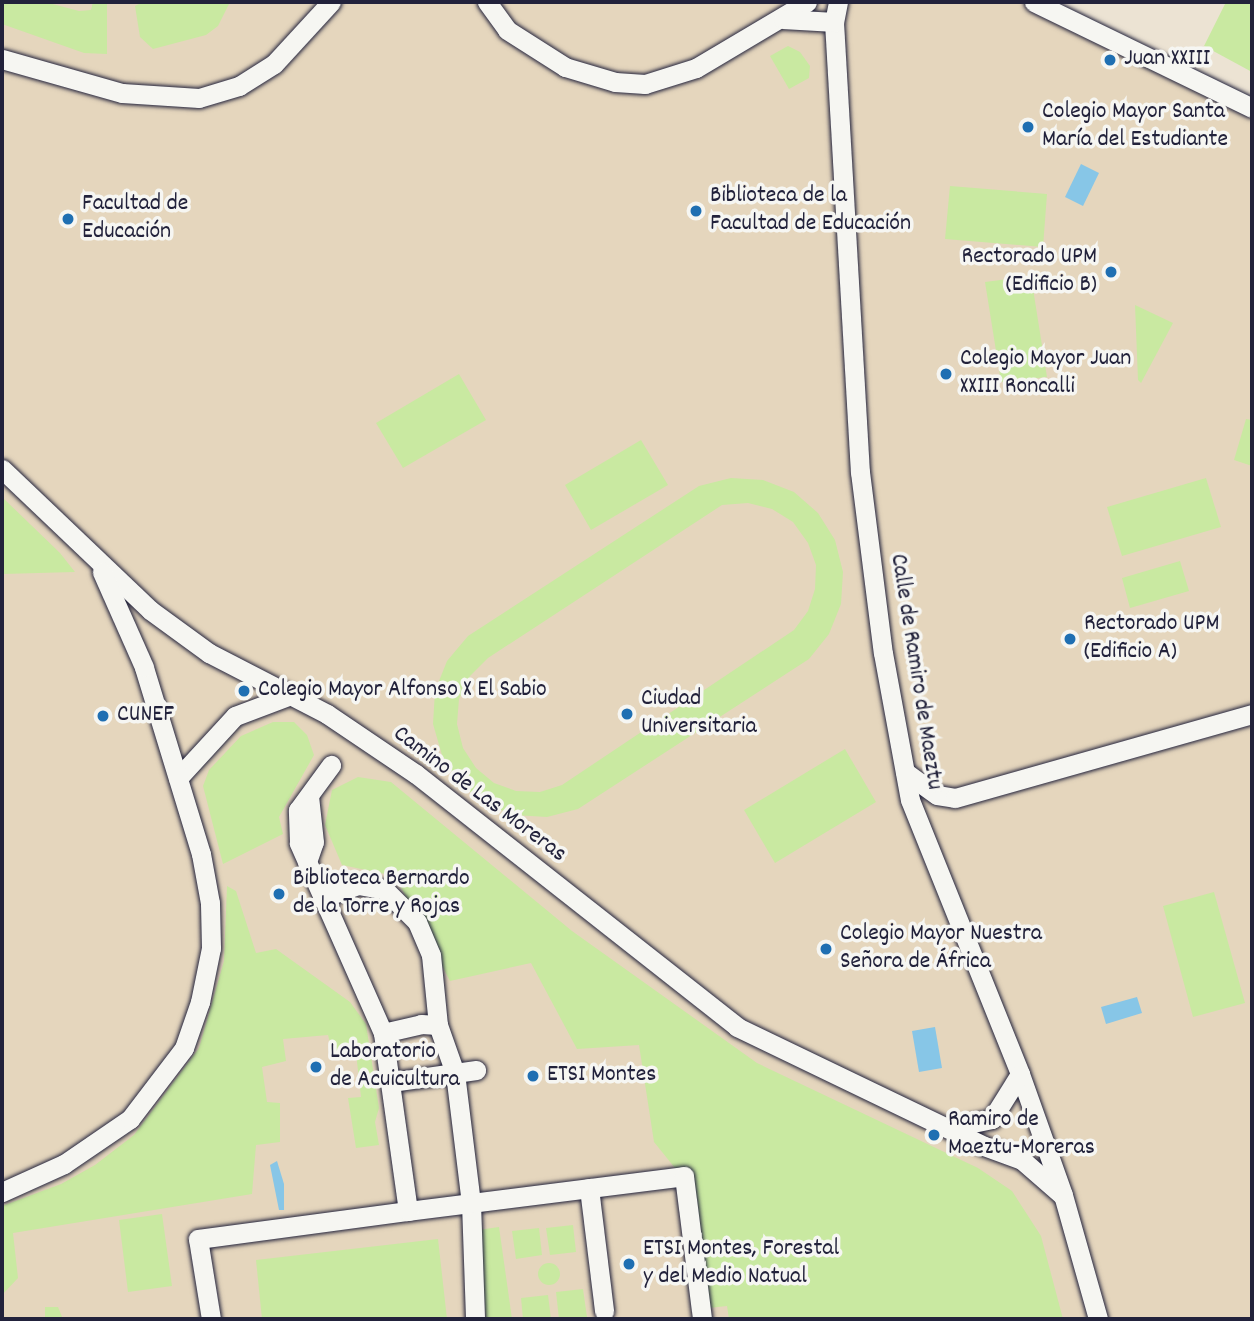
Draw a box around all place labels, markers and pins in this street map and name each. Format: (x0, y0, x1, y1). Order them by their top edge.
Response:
place label: Juan XXIII (1124, 46, 1210, 74)
marker: Juan XXIII (1102, 52, 1118, 68)
place label: Colegio Mayor Santa María del Estudiante (1042, 99, 1228, 155)
marker: Colegio Mayor Santa María del Estudiante (1020, 119, 1036, 135)
place label: Biblioteca de la Facultad de Educación (710, 183, 911, 239)
place label: Facultad de Educación (82, 191, 188, 247)
marker: Biblioteca de la Facultad de Educación (688, 203, 704, 219)
marker: Facultad de Educación (60, 211, 76, 227)
place label: Rectorado UPM (Edificio B) (961, 244, 1097, 300)
marker: Rectorado UPM (Edificio B) (1103, 264, 1119, 280)
place label: Colegio Mayor Juan XXIII Roncalli (960, 346, 1131, 402)
marker: Colegio Mayor Juan XXIII Roncalli (938, 366, 954, 382)
place label: Rectorado UPM (Edificio A) (1084, 611, 1220, 667)
marker: Rectorado UPM (Edificio A) (1062, 631, 1078, 647)
place label: Colegio Mayor Alfonso X El Sabio (258, 677, 547, 705)
marker: Colegio Mayor Alfonso X El Sabio (236, 683, 252, 699)
place label: Ciudad Universitaria (641, 686, 757, 742)
place label: CUNEF (117, 702, 174, 730)
marker: Ciudad Universitaria (619, 706, 635, 722)
marker: CUNEF (95, 708, 111, 724)
place label: Biblioteca Bernardo de la Torre y Rojas (293, 866, 470, 922)
marker: Biblioteca Bernardo de la Torre y Rojas (271, 886, 287, 902)
place label: Colegio Mayor Nuestra Señora de África (840, 921, 1042, 977)
marker: Colegio Mayor Nuestra Señora de África (818, 941, 834, 957)
place label: Laboratorio de Acuicultura (330, 1039, 460, 1095)
marker: Laboratorio de Acuicultura (308, 1059, 324, 1075)
place label: ETSI Montes (547, 1062, 656, 1090)
marker: ETSI Montes (525, 1068, 541, 1084)
place label: Ramiro de Maeztu-Moreras (948, 1107, 1095, 1163)
marker: Ramiro de Maeztu-Moreras (926, 1127, 942, 1143)
place label: ETSI Montes, Forestal y del Medio Natual (643, 1236, 839, 1292)
marker: ETSI Montes, Forestal y del Medio Natual (621, 1256, 637, 1272)

